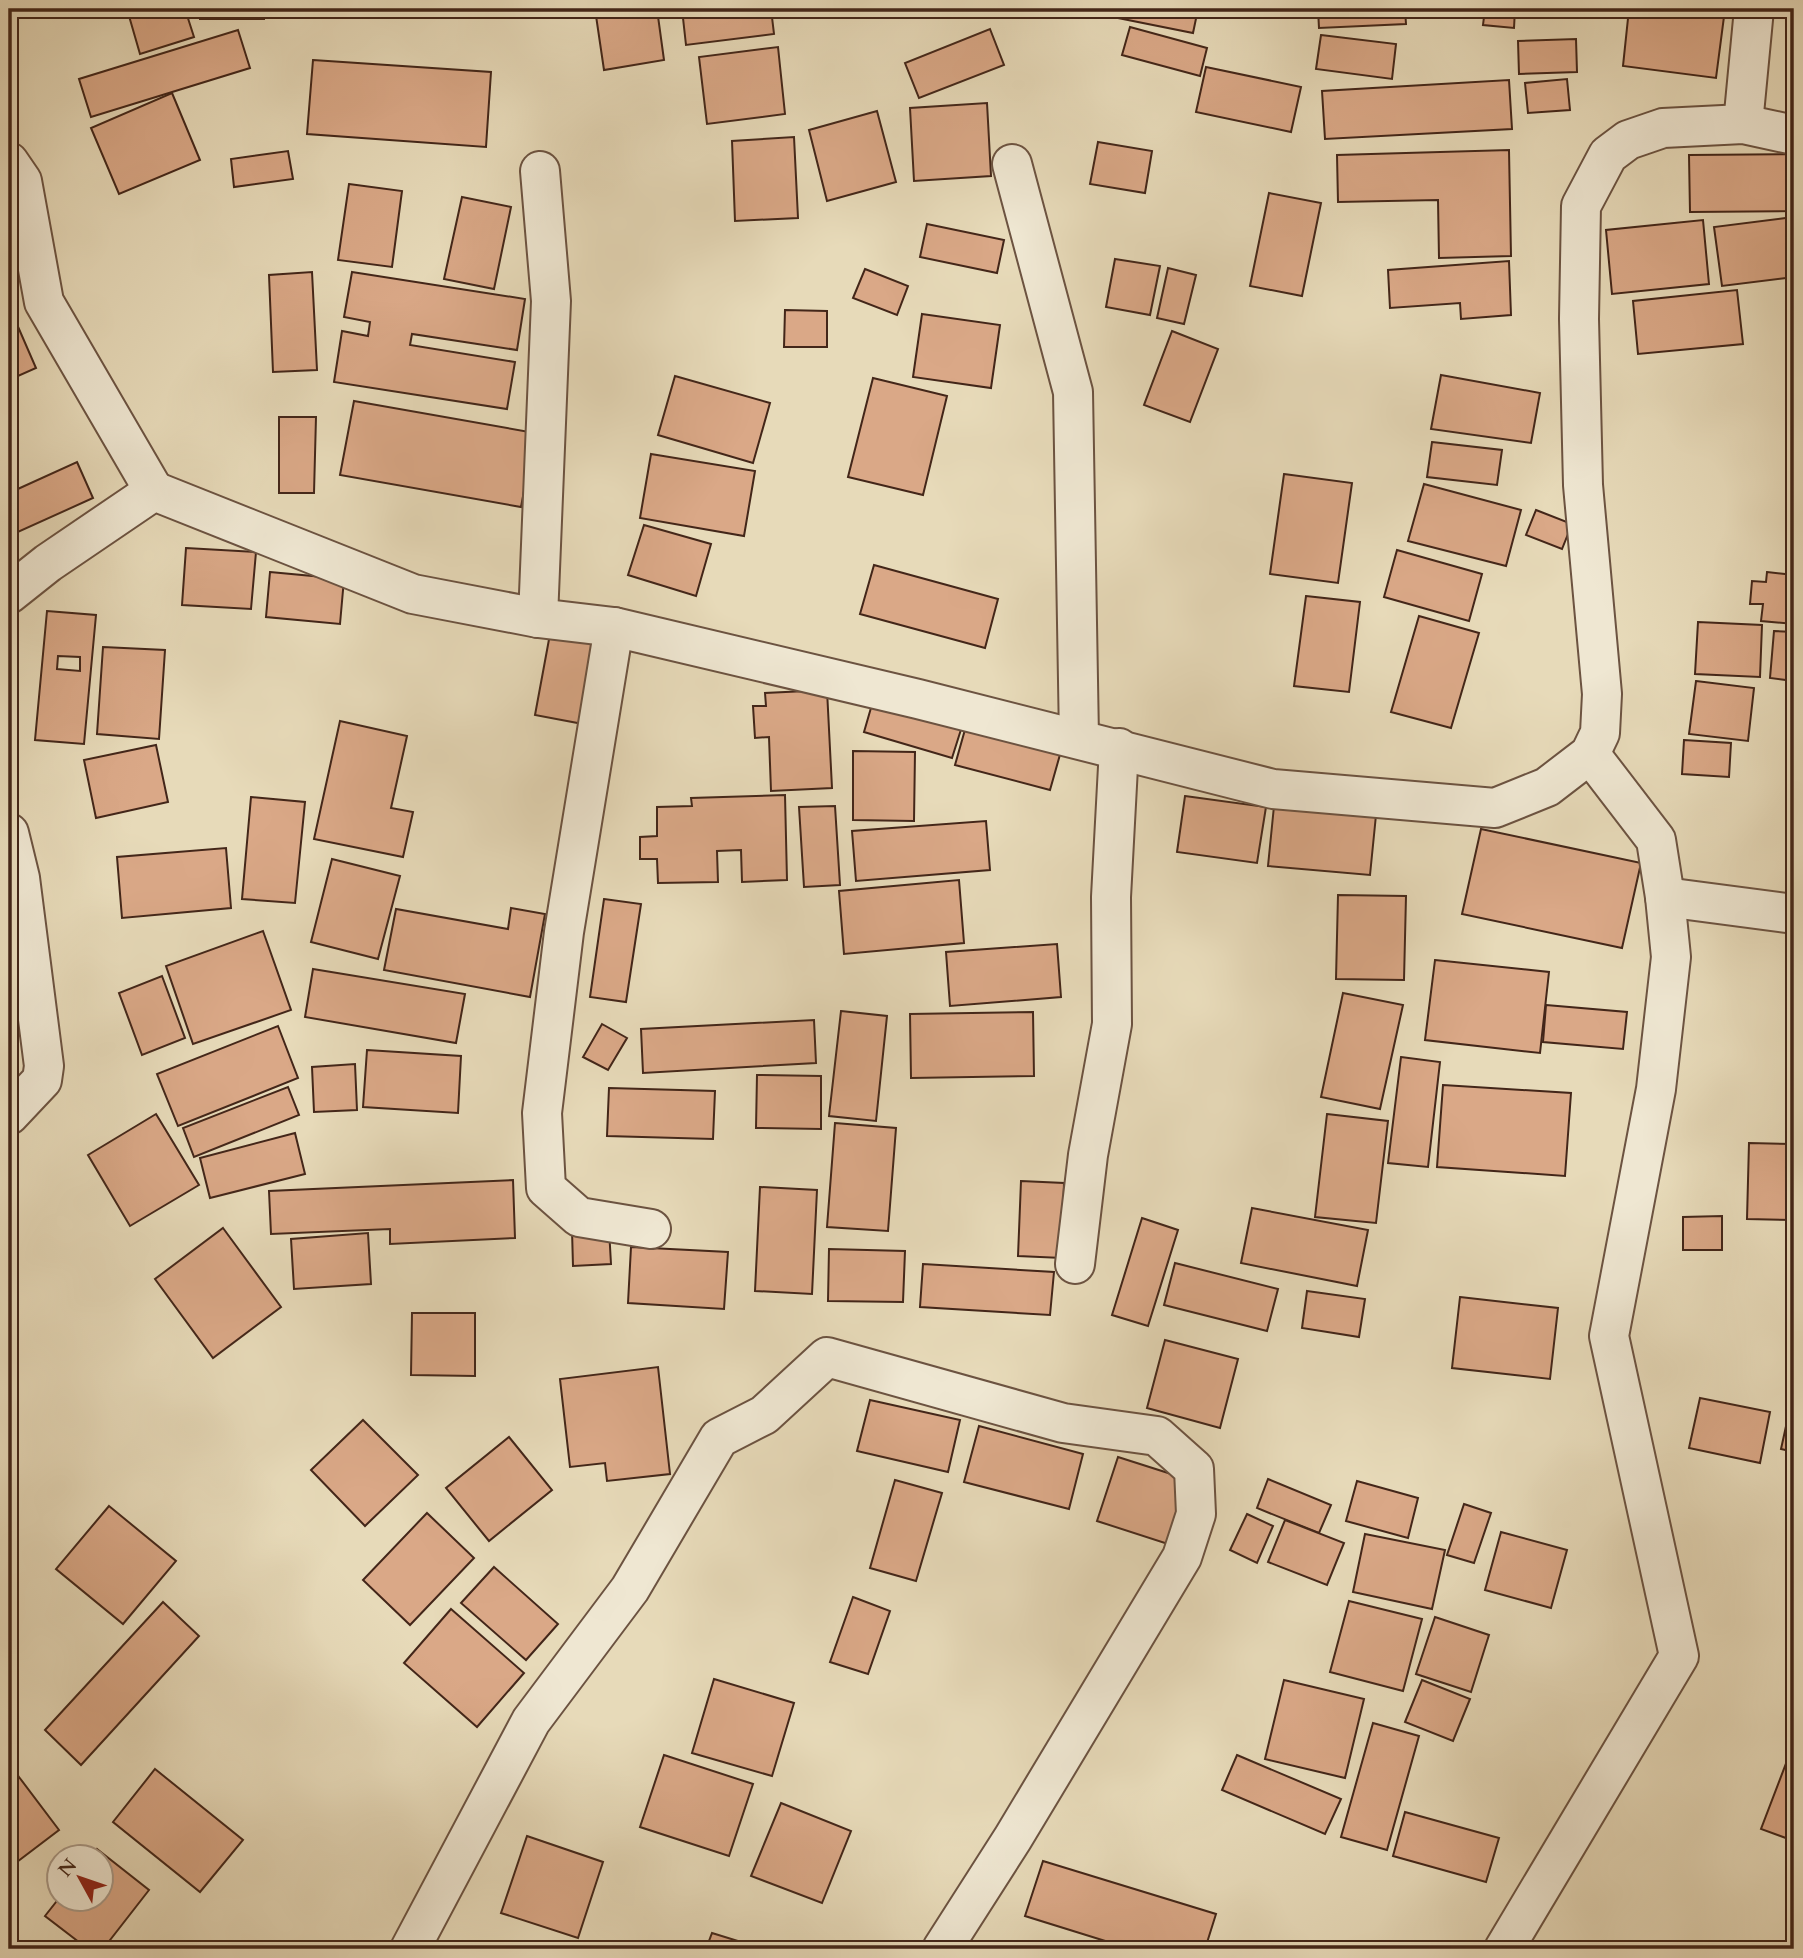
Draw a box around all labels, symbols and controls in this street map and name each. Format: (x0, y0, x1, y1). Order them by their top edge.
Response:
north arrow (46, 1842, 116, 1912)
text: N (52, 1853, 83, 1882)

